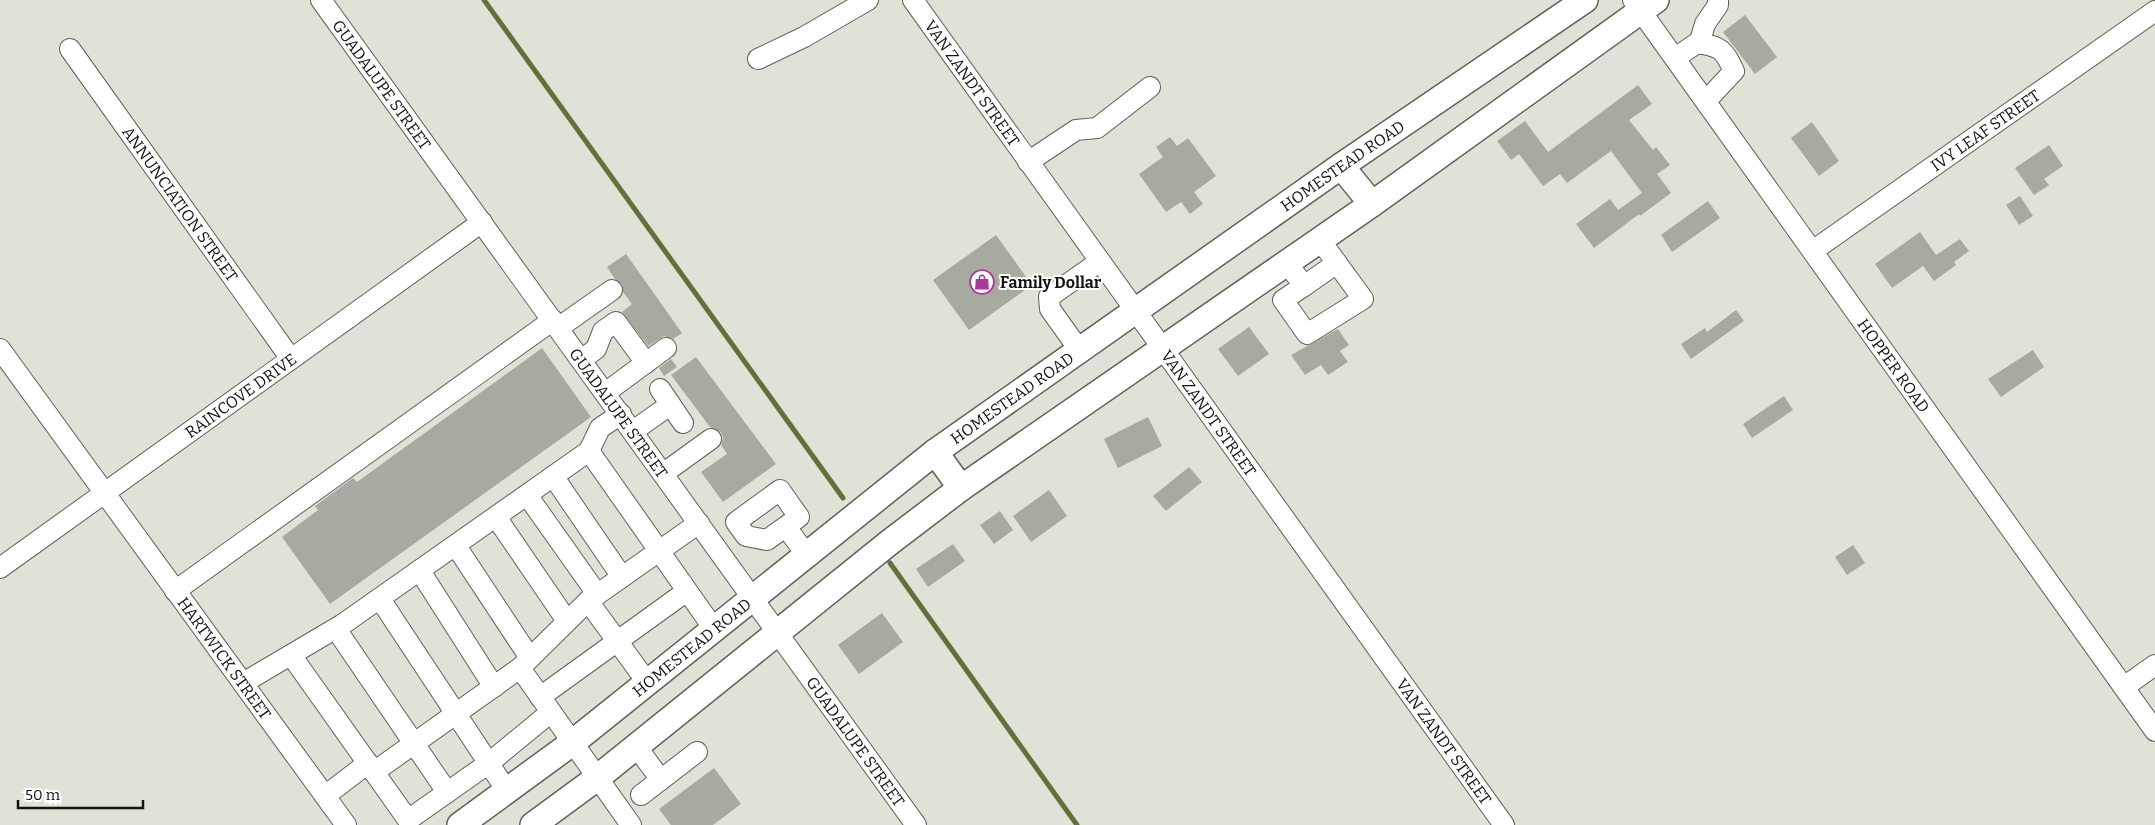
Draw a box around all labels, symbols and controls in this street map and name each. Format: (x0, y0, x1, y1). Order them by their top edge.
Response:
street label: GUADALUPE STREET (328, 16, 435, 153)
street label: VAN ZANDT STREET (921, 17, 1023, 150)
street label: IVY LEAF STREET (1927, 86, 2044, 175)
street label: HOMESTEAD ROAD (1277, 117, 1408, 216)
street label: ANNUNCIATION STREET (118, 123, 242, 285)
shop icon: Family Dollar (969, 269, 995, 295)
place label: Family Dollar (1000, 273, 1102, 292)
street label: HOPPER ROAD (1854, 315, 1933, 416)
street label: GUADALUPE STREET (565, 345, 671, 482)
street label: VAN ZANDT STREET (1157, 347, 1260, 480)
street label: HOMESTEAD ROAD (947, 348, 1077, 448)
street label: RAINCOVE DRIVE (181, 349, 300, 442)
street label: HARTWICK STREET (174, 594, 275, 723)
street label: HOMESTEAD ROAD (629, 594, 755, 701)
street label: GUADALUPE STREET (802, 673, 908, 810)
street label: VAN ZANDT STREET (1392, 675, 1495, 808)
scale bar (18, 778, 142, 810)
text: 50 m (25, 786, 61, 804)

